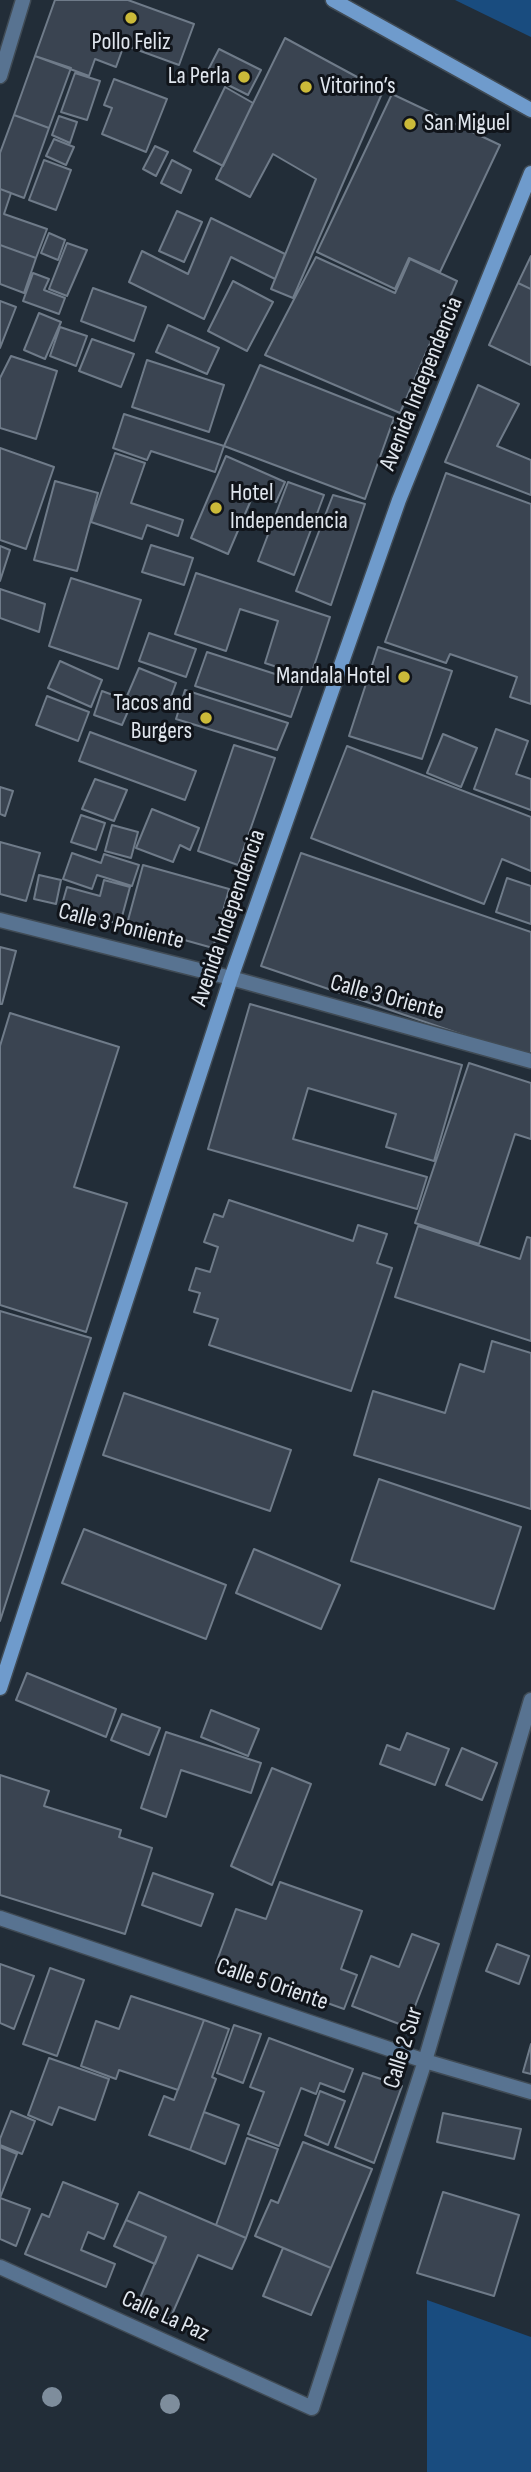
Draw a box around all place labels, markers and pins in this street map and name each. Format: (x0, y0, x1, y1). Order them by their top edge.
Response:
marker: Pollo Feliz (123, 10, 139, 26)
place label: Pollo Feliz (91, 29, 171, 57)
place label: La Perla (168, 63, 230, 91)
marker: La Perla (236, 69, 252, 85)
place label: Vitorino’s (320, 73, 396, 101)
marker: Vitorino’s (298, 79, 314, 95)
place label: San Miguel (424, 110, 510, 138)
marker: San Miguel (402, 116, 418, 132)
place label: Hotel Independencia (230, 480, 348, 536)
marker: Hotel Independencia (208, 500, 224, 516)
place label: Mandala Hotel (276, 663, 390, 691)
marker: Mandala Hotel (396, 669, 412, 685)
place label: Tacos and Burgers (113, 690, 192, 746)
marker: Tacos and Burgers (198, 710, 214, 726)

